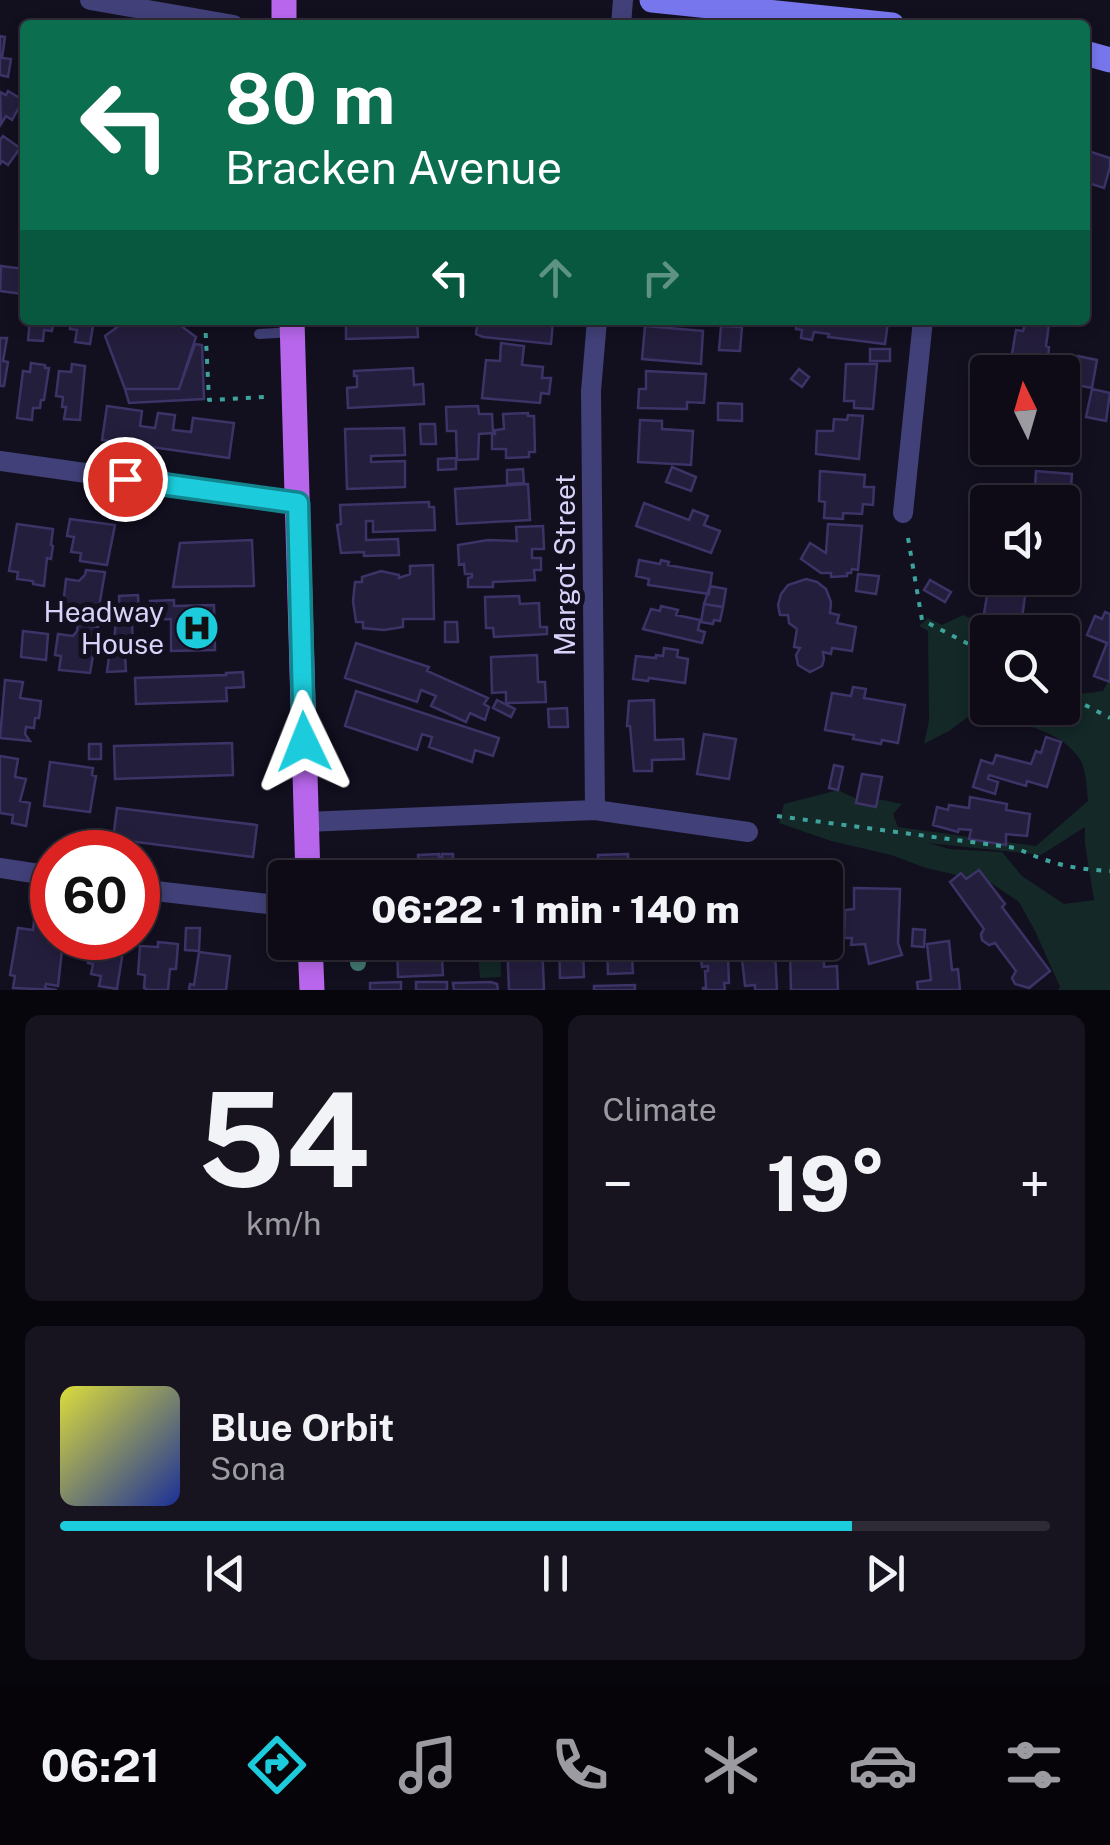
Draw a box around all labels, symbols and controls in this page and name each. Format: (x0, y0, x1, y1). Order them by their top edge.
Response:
text: 80 m (225, 57, 395, 140)
icon: left (60, 60, 190, 190)
text: Bracken Avenue (225, 141, 562, 194)
icon: left (423, 250, 478, 305)
icon: ahead (528, 250, 583, 305)
icon: right (633, 250, 688, 305)
north arrow (970, 355, 1080, 465)
map controls (970, 355, 1080, 725)
pin (83, 437, 168, 522)
icon: arrive (98, 452, 153, 507)
street label: Margot Street (548, 474, 581, 656)
button: sound (970, 485, 1080, 595)
place label: Headway House (43, 595, 164, 660)
hospital icon: Headway House (174, 605, 220, 651)
button: search (970, 615, 1080, 725)
position arrow (252, 690, 356, 794)
speed limit sign: 60 (30, 830, 160, 960)
text: 06:22 · 1 min · 140 m (371, 887, 740, 932)
text: 54 (197, 1064, 370, 1216)
text: Climate (603, 1091, 717, 1128)
text: 19° (767, 1140, 886, 1228)
text: − (603, 1152, 633, 1216)
text: + (1020, 1152, 1050, 1216)
text: km/h (246, 1205, 321, 1242)
text: Blue Orbit (210, 1405, 394, 1450)
text: Sona (210, 1450, 286, 1487)
icon: previous (198, 1546, 253, 1601)
icon: pause (528, 1546, 583, 1601)
icon: next (858, 1546, 913, 1601)
icon: directions (242, 1730, 312, 1800)
icon: music (393, 1730, 463, 1800)
icon: phone (545, 1730, 615, 1800)
icon: climate (696, 1730, 766, 1800)
icon: car (848, 1730, 918, 1800)
icon: filters (999, 1730, 1069, 1800)
text: 06:21 (41, 1739, 160, 1792)

